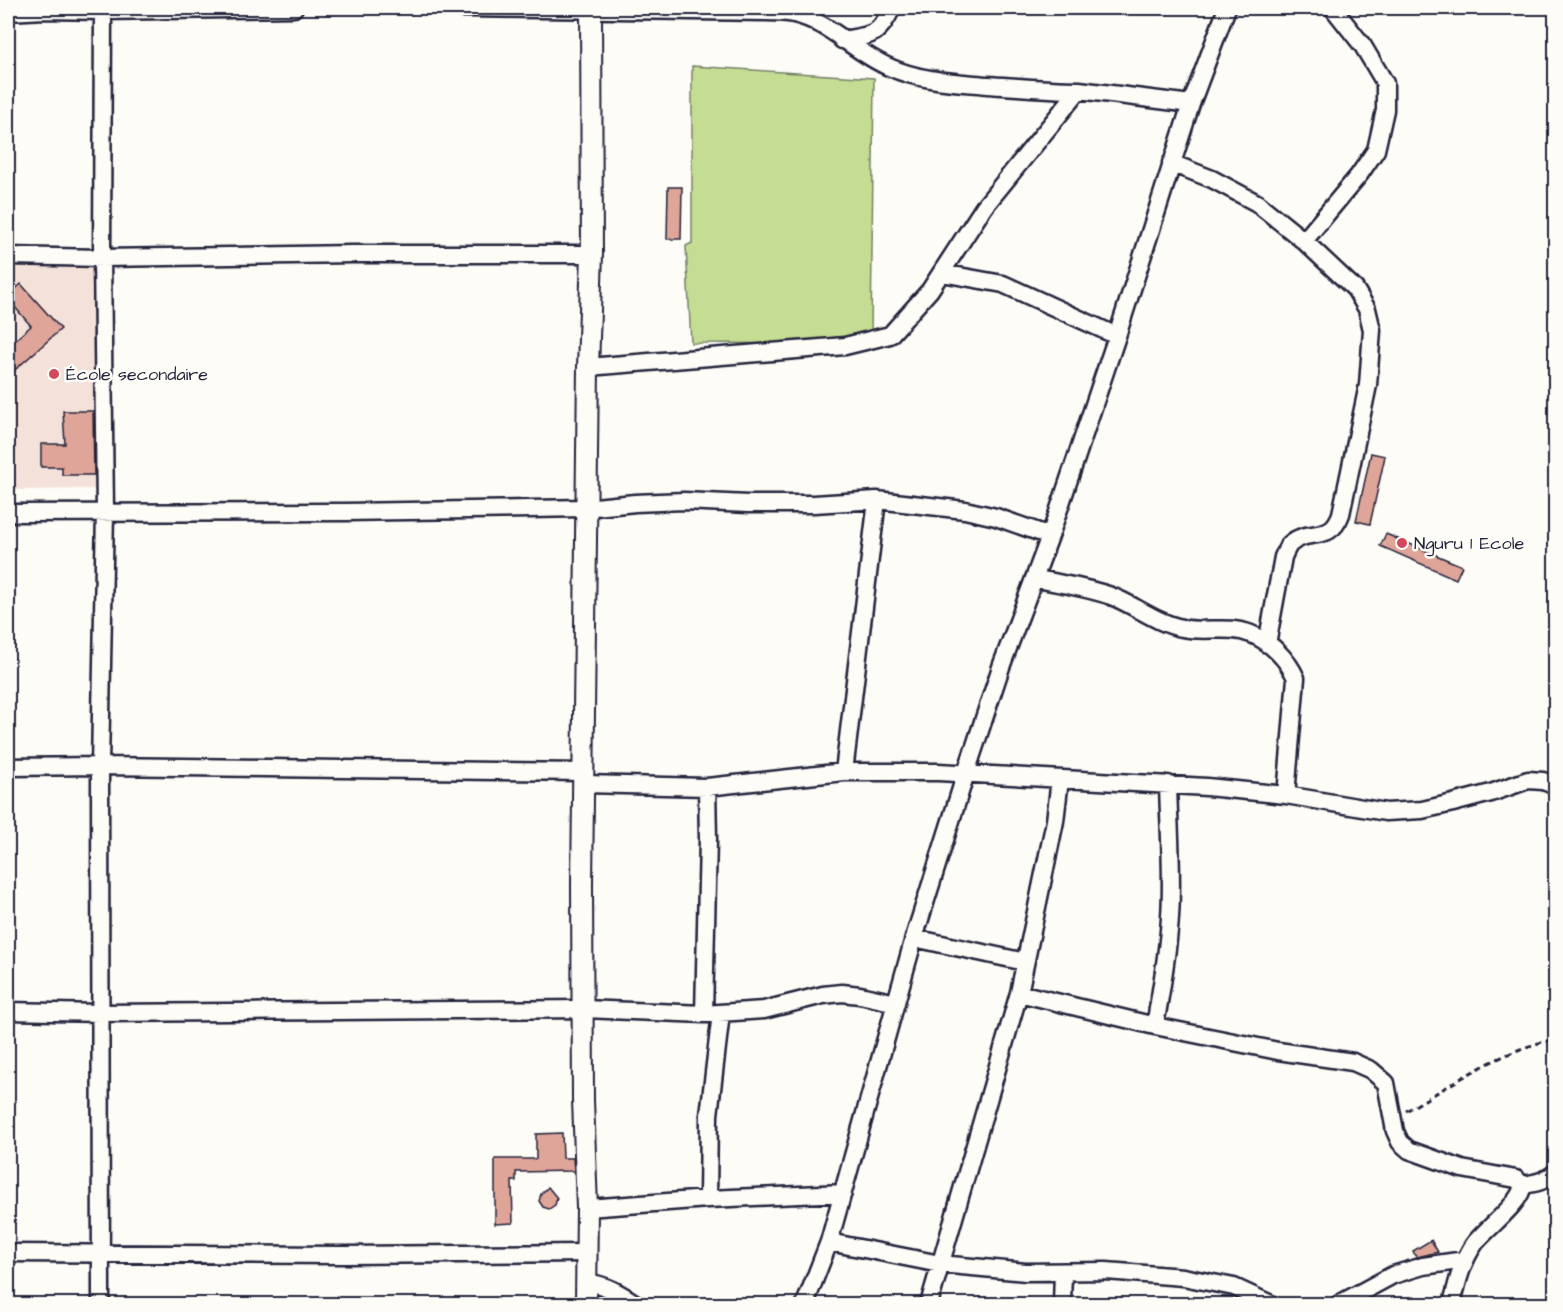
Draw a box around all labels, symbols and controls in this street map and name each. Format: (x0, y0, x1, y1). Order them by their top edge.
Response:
place label: École secondaire (66, 362, 208, 387)
marker: École secondaire (47, 367, 61, 381)
place label: Nguru 1 Ecole (1414, 531, 1524, 557)
marker: Nguru 1 Ecole (1395, 536, 1409, 550)

